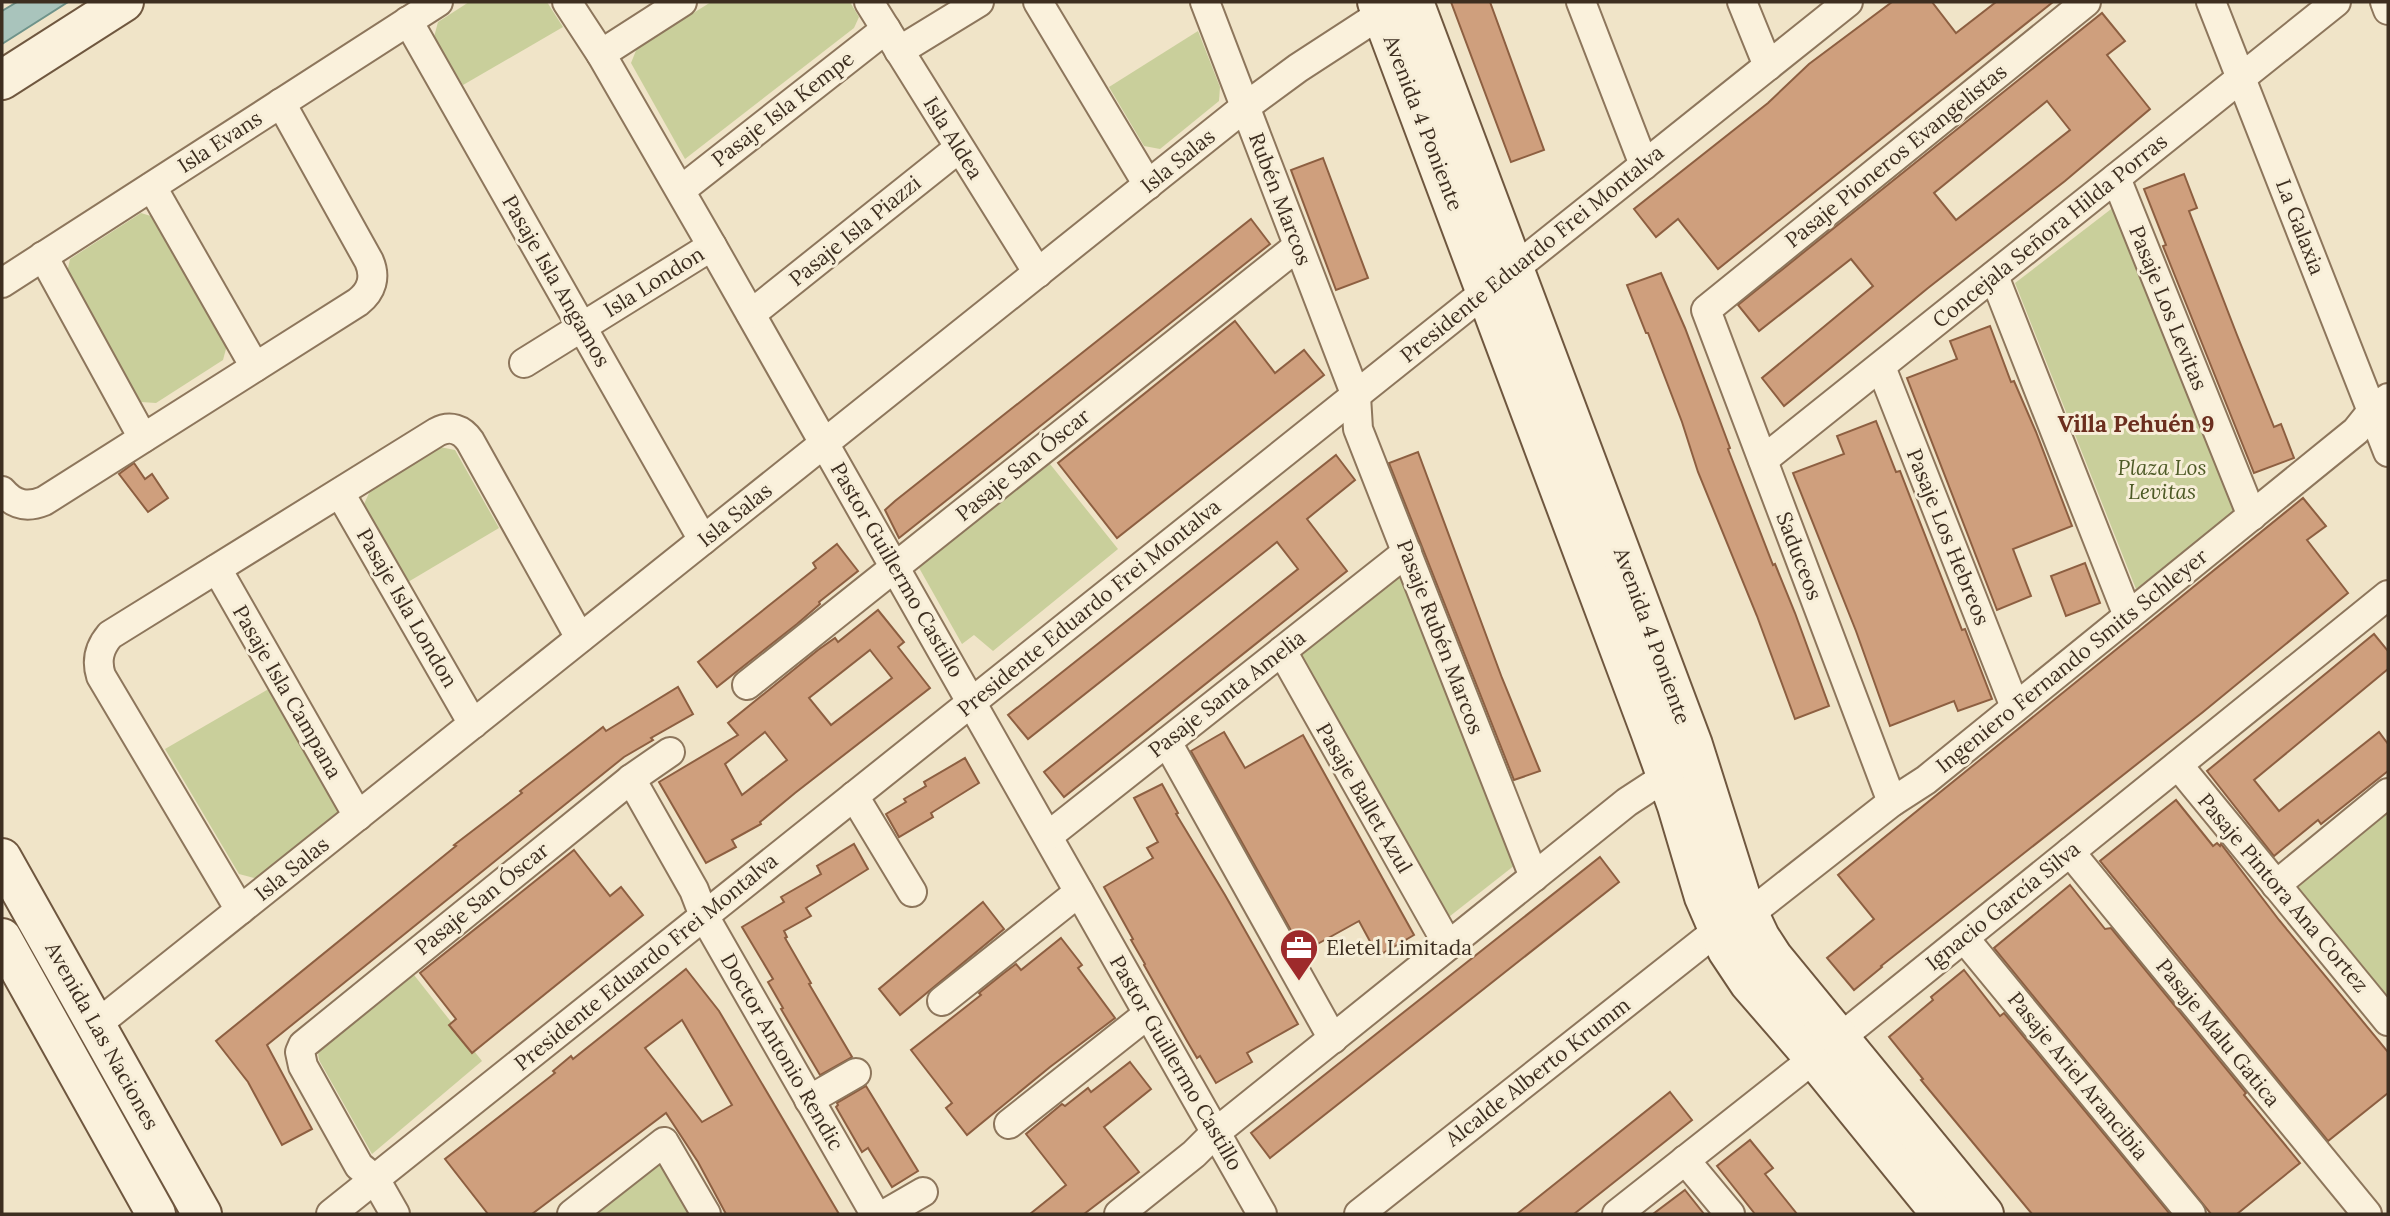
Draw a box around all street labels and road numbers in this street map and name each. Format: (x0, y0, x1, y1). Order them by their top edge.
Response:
street label: Avenida 4 Poniente (1377, 30, 1469, 214)
street label: Pasaje Isla Kempe (706, 45, 859, 173)
street label: Pasaje Pioneros Evangelistas (1779, 58, 2012, 253)
street label: Isla Aldea (918, 91, 989, 184)
street label: Isla Evans (172, 104, 267, 179)
street label: Isla Salas (1135, 123, 1220, 199)
street label: Concejala Señora Hilda Porras (1927, 128, 2173, 334)
street label: Rubén Marcos (1243, 129, 1318, 269)
street label: Presidente Eduardo Frei Montalva (1394, 139, 1669, 368)
street label: Pasaje Isla Piazzi (783, 169, 926, 292)
street label: La Galaxia (2270, 175, 2331, 279)
street label: Pasaje Isla Angamos (496, 190, 617, 372)
street label: Pasaje Los Levitas (2123, 222, 2214, 394)
street label: Isla London (598, 240, 709, 323)
street label: Pasaje San Óscar (950, 402, 1095, 527)
street label: Pasaje Los Hebreos (1901, 445, 1996, 629)
street label: Pastor Guillermo Castillo (825, 457, 970, 682)
street label: Isla Salas (692, 477, 777, 553)
street label: Presidente Eduardo Frei Montalva (951, 493, 1226, 722)
street label: Saduceos (1770, 508, 1829, 604)
street label: Pasaje Isla London (351, 523, 464, 693)
street label: Pasaje Rubén Marcos (1391, 536, 1490, 738)
street label: Avenida 4 Poniente (1608, 543, 1697, 728)
street label: Ingeniero Fernando Smits Schleyer (1930, 543, 2213, 779)
street label: Pasaje Isla Campana (227, 600, 348, 784)
street label: Pasaje Santa Amelia (1143, 624, 1311, 763)
street label: Pasaje Ballet Azul (1310, 718, 1418, 878)
street label: Pasaje Pintora Ana Cortez (2192, 787, 2375, 998)
street label: Isla Salas (249, 831, 334, 907)
street label: Ignacio García Silva (1920, 835, 2085, 976)
street label: Pasaje San Óscar (409, 836, 554, 961)
street label: Presidente Eduardo Frei Montalva (508, 847, 783, 1076)
street label: Avenida Las Naciones (39, 936, 165, 1134)
street label: Doctor Antonio Rendic (715, 948, 850, 1155)
street label: Pastor Guillermo Castillo (1104, 950, 1249, 1175)
street label: Pasaje Malu Gatica (2150, 953, 2287, 1112)
street label: Pasaje Ariel Arancibia (2002, 986, 2155, 1165)
street label: Alcalde Alberto Krumm (1439, 991, 1636, 1153)

